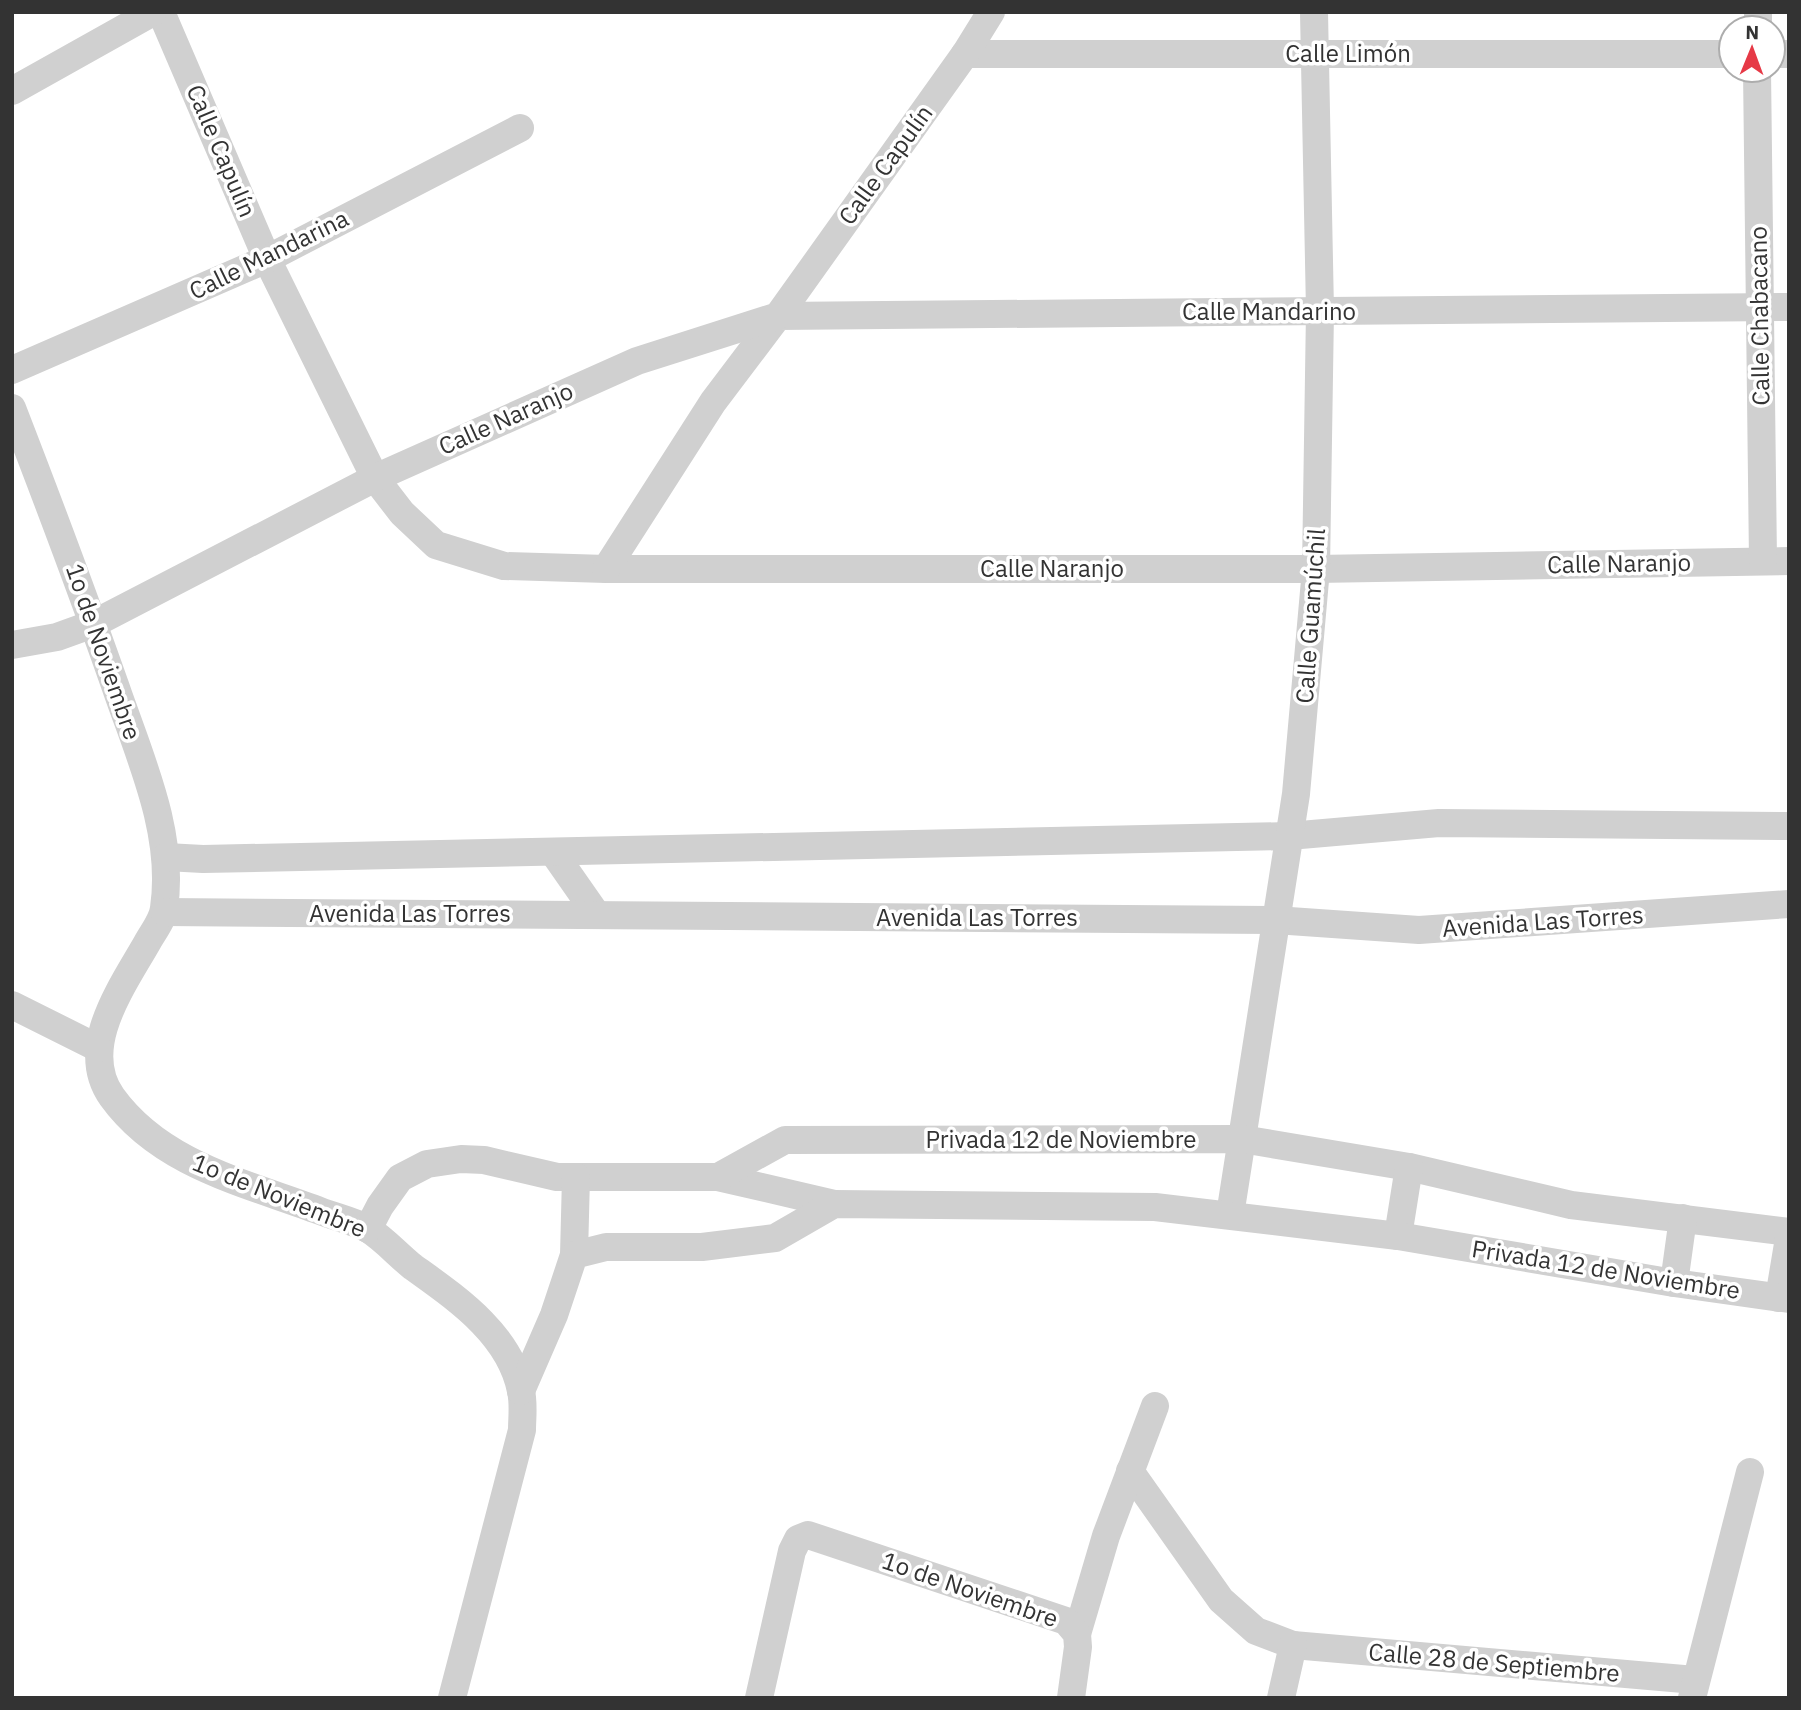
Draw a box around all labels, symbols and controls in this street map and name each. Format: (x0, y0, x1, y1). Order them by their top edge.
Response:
north arrow (1717, 14, 1787, 84)
text: N (1745, 20, 1759, 44)
street label: Calle Limón (1285, 37, 1411, 69)
street label: Calle Capulín (180, 79, 264, 222)
street label: Calle Capulín (831, 98, 940, 231)
street label: Calle Mandarina (184, 202, 354, 306)
street label: Calle Chabacano (1741, 226, 1777, 406)
street label: Calle Mandarino (1182, 295, 1356, 327)
street label: Calle Naranjo (433, 374, 578, 462)
street label: Calle Guamúchil (1288, 527, 1332, 705)
street label: Calle Naranjo (1547, 546, 1691, 580)
street label: Calle Naranjo (980, 552, 1124, 584)
street label: 1o de Noviembre (59, 559, 149, 744)
street label: Avenida Las Torres (309, 897, 511, 929)
street label: Avenida Las Torres (1441, 898, 1645, 944)
street label: Avenida Las Torres (876, 901, 1078, 933)
street label: Privada 12 de Noviembre (925, 1123, 1197, 1155)
street label: 1o de Noviembre (188, 1146, 371, 1244)
street label: Privada 12 de Noviembre (1470, 1232, 1743, 1306)
street label: 1o de Noviembre (878, 1544, 1063, 1634)
street label: Calle 28 de Septiembre (1367, 1635, 1621, 1689)

